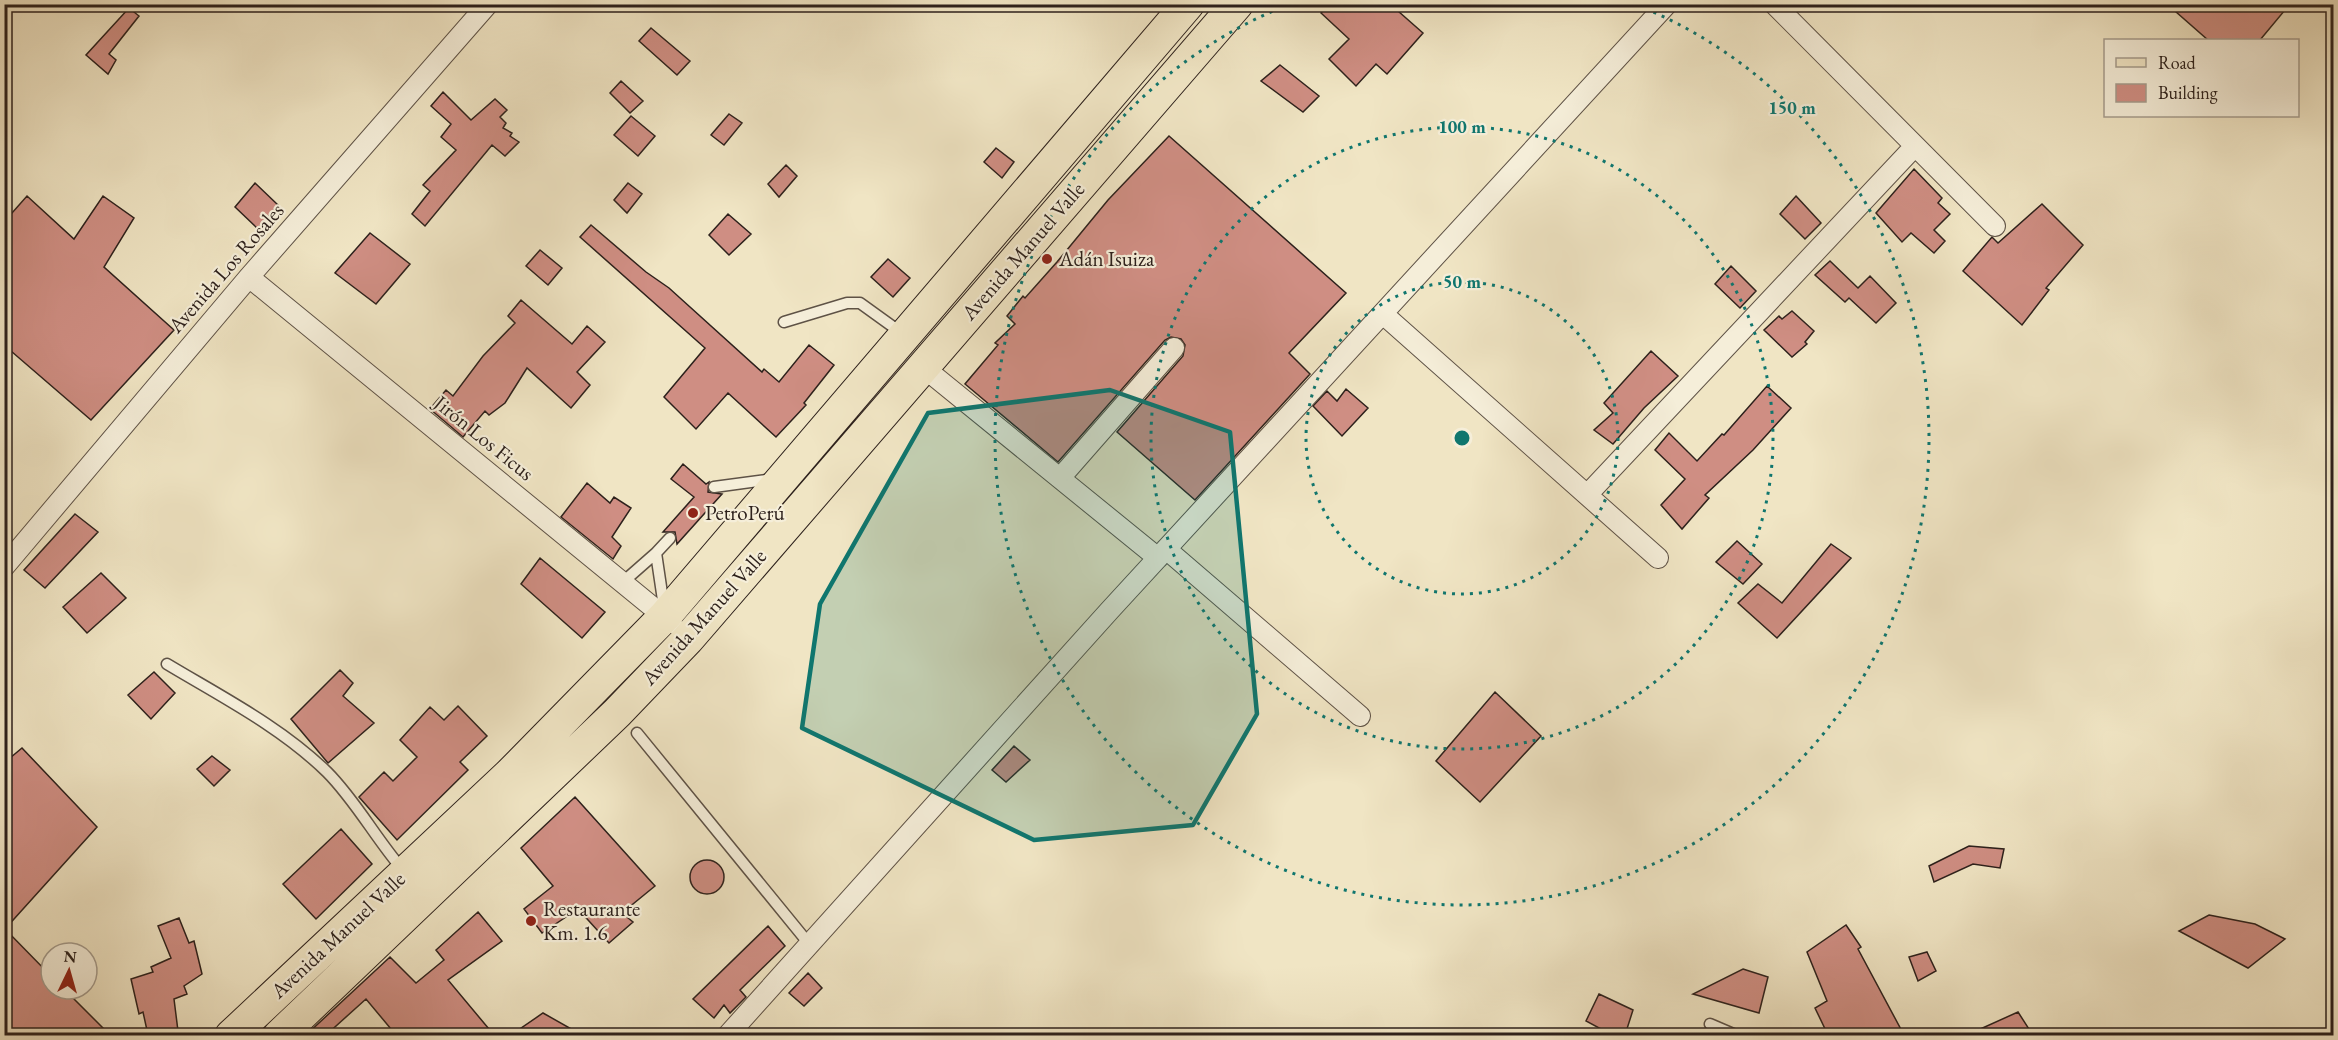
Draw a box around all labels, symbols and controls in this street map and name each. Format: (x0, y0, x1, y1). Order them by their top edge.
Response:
legend (2104, 39, 2299, 117)
text: Road (2158, 51, 2197, 74)
text: Building (2158, 81, 2218, 104)
text: 150 m (1768, 96, 1816, 119)
text: 100 m (1438, 115, 1486, 138)
street label: Avenida Manuel Valle (955, 176, 1090, 326)
street label: Avenida Los Rosales (161, 197, 290, 339)
place label: Adán Isuiza (1058, 245, 1155, 272)
marker: Adán Isuiza (1040, 252, 1054, 266)
text: 50 m (1443, 270, 1481, 293)
street label: Jirón Los Ficus (427, 388, 540, 486)
centre of rings (1452, 428, 1472, 448)
place label: PetroPerú (705, 499, 785, 526)
marker: PetroPerú (686, 506, 700, 520)
street label: Avenida Manuel Valle (635, 543, 772, 691)
street label: Avenida Manuel Valle (264, 865, 411, 1005)
place label: Restaurante Km. 1.6 (543, 895, 640, 946)
marker: Restaurante Km. 1.6 (524, 914, 538, 928)
north arrow (39, 941, 99, 1001)
text: N (63, 946, 78, 968)

